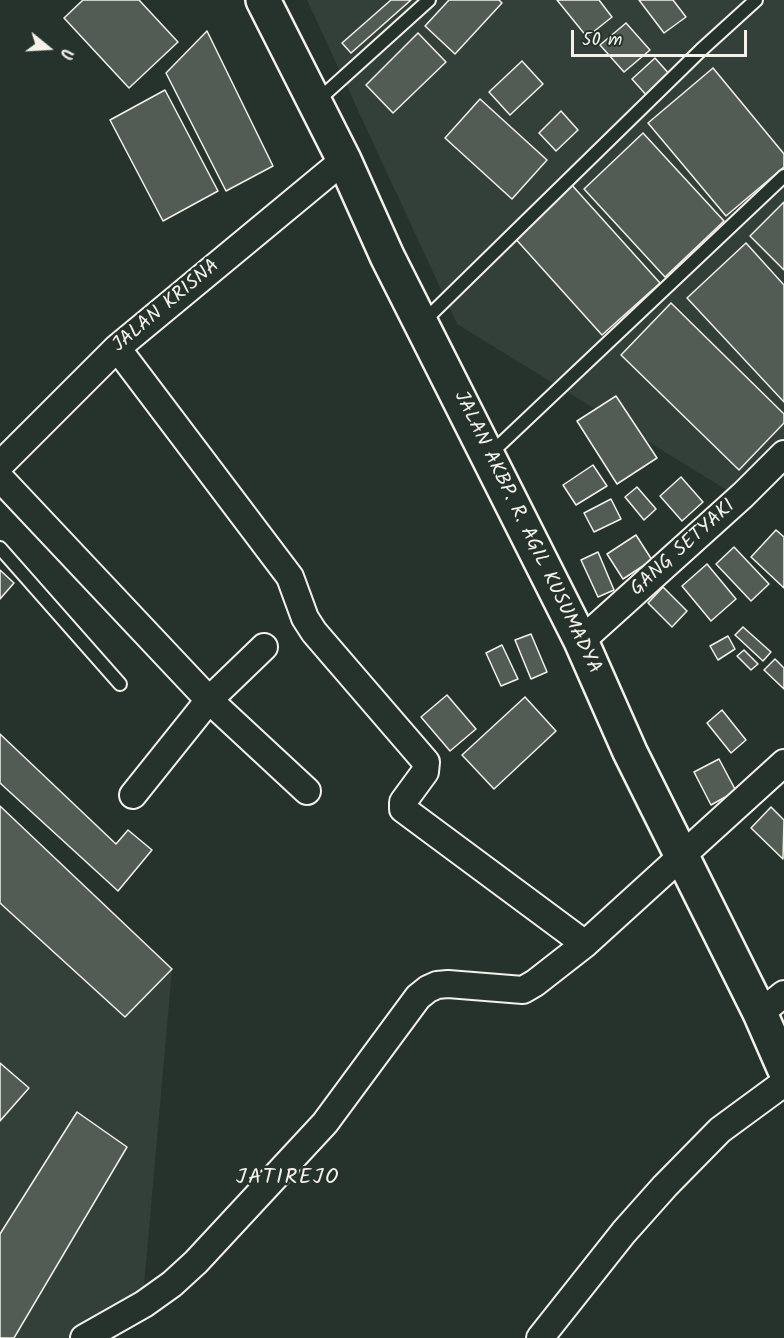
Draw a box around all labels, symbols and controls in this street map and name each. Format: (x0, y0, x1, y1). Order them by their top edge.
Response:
north arrow (18, 18, 78, 78)
scale bar (574, 18, 750, 56)
text: 50 m (582, 26, 622, 55)
text: U (52, 45, 79, 62)
street label: JALAN KRISNA (109, 255, 225, 359)
street label: JALAN AKBP. R. AGIL KUSUMADYA (447, 388, 605, 678)
street label: GANG SETYAKI (627, 496, 741, 602)
district label: JATIREJO (236, 1166, 340, 1192)

